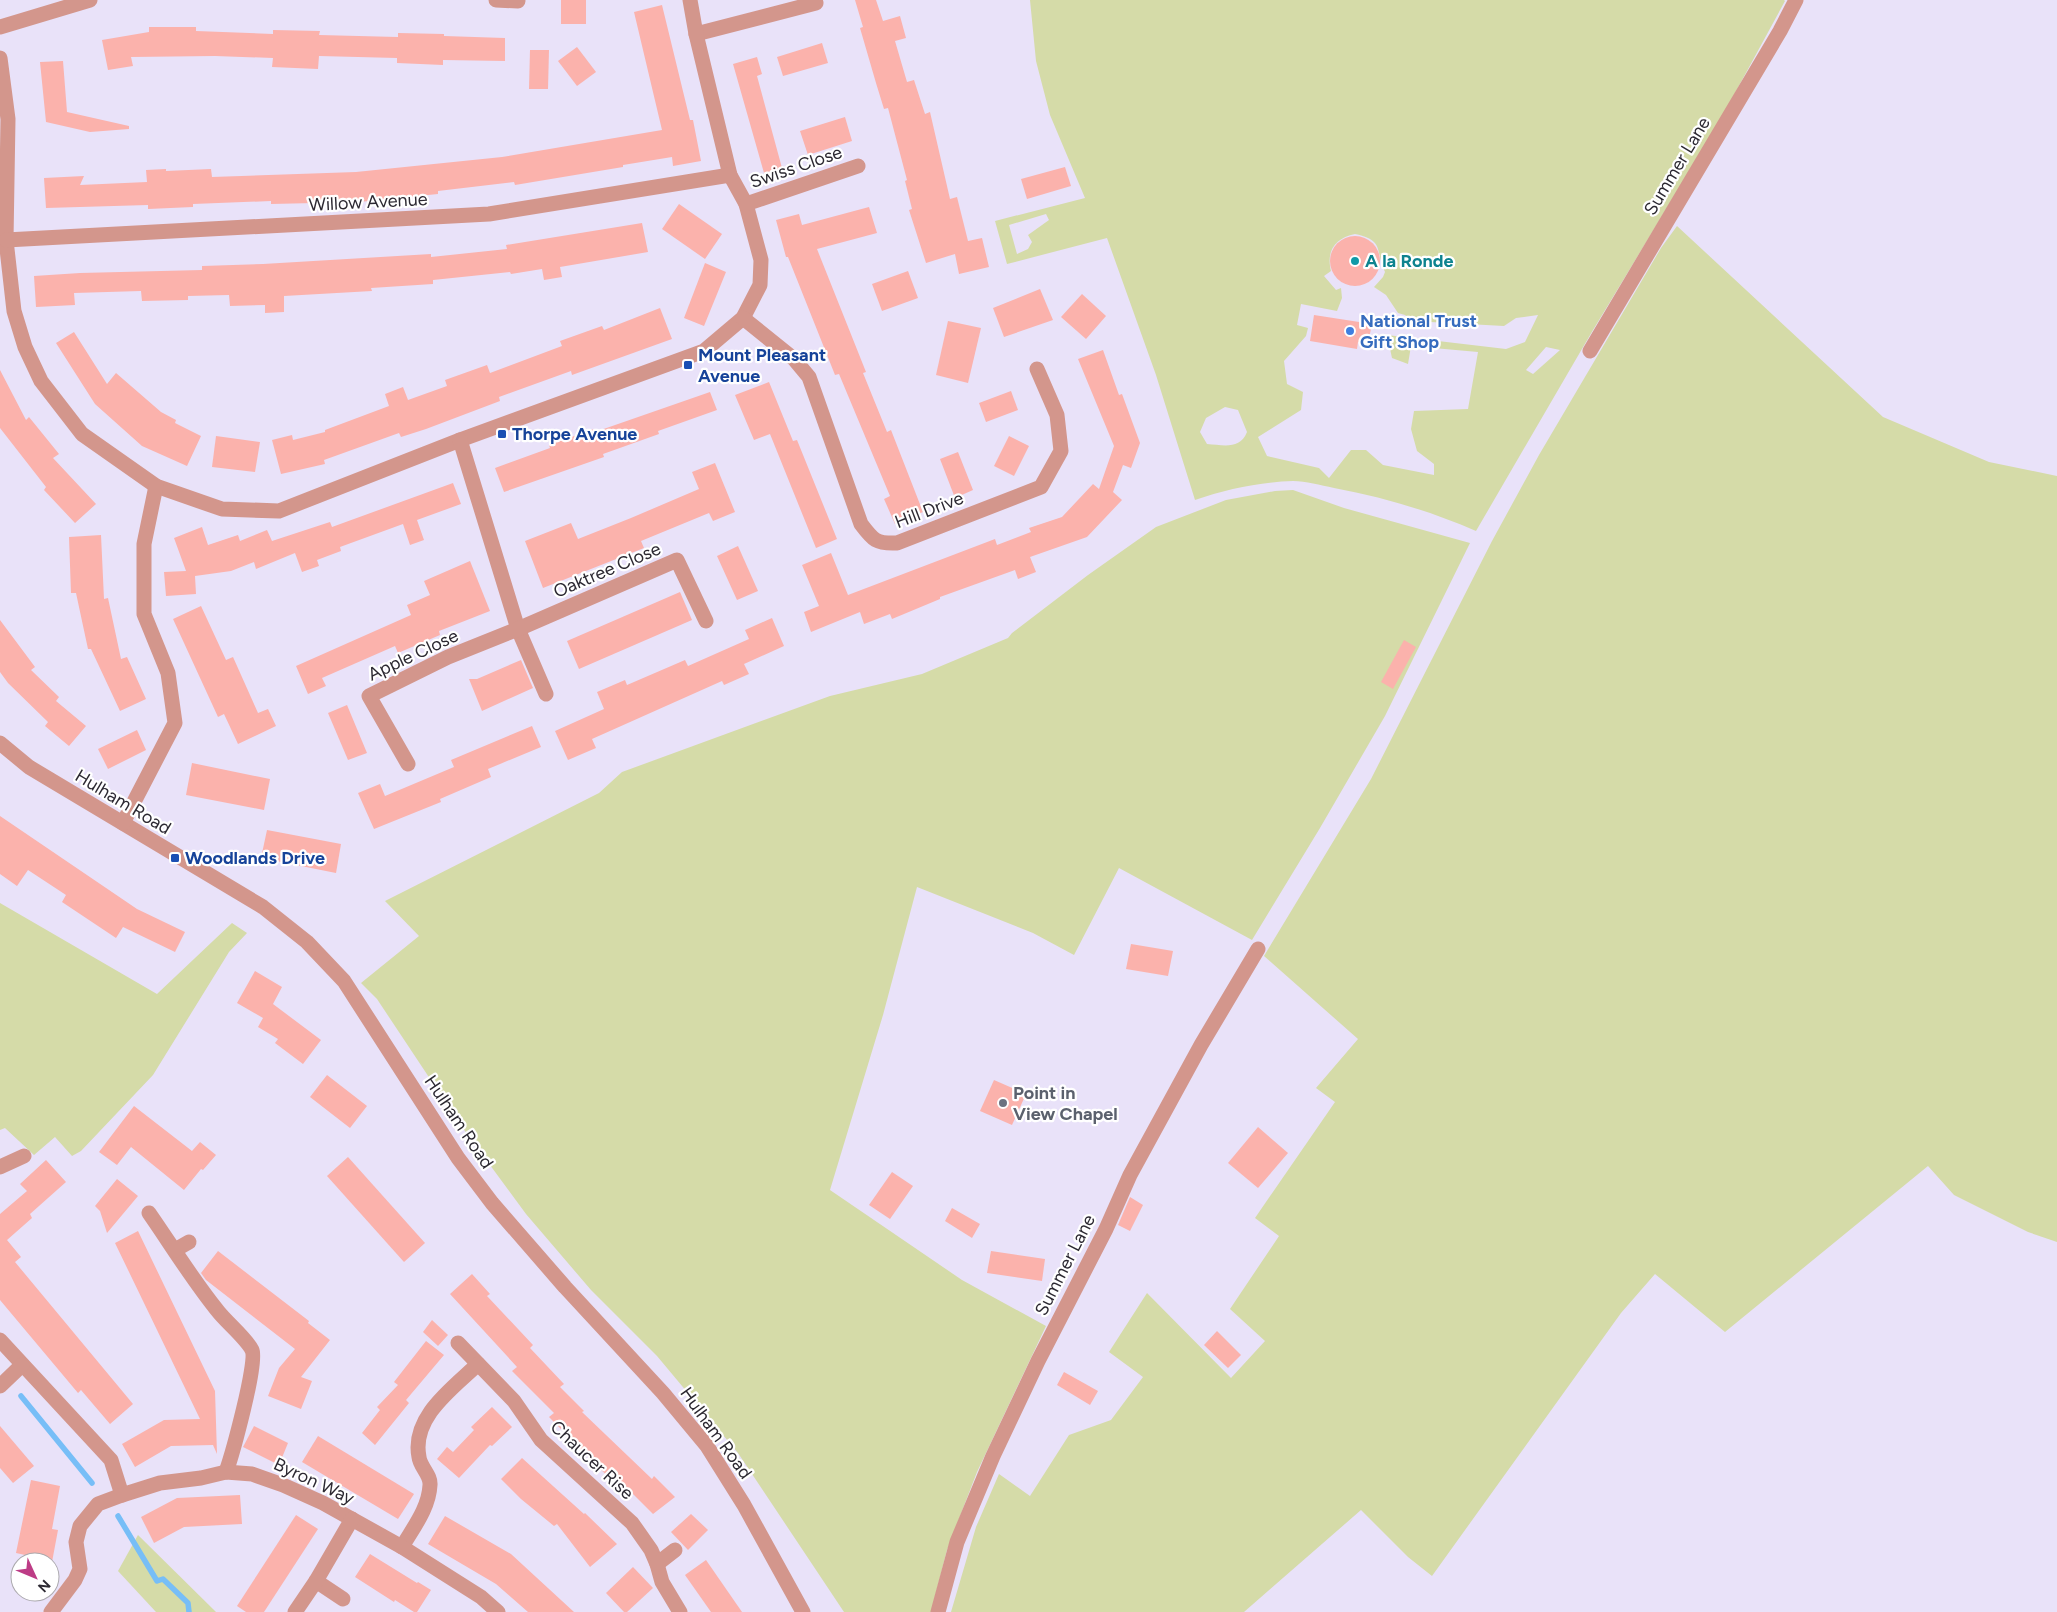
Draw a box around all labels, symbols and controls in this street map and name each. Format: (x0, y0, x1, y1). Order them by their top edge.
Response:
street label: Summer Lane (1639, 113, 1715, 219)
street label: Swiss Close (747, 141, 845, 193)
street label: Willow Avenue (308, 188, 428, 216)
place label: A la Ronde (1365, 250, 1453, 272)
marker: A la Ronde (1349, 255, 1361, 267)
place label: National Trust Gift Shop (1360, 310, 1477, 353)
marker: National Trust Gift Shop (1344, 325, 1356, 337)
place label: Mount Pleasant Avenue (698, 344, 826, 387)
marker: Mount Pleasant Avenue (682, 359, 694, 371)
place label: Thorpe Avenue (512, 423, 637, 445)
marker: Thorpe Avenue (496, 428, 508, 440)
street label: Hill Drive (892, 487, 967, 533)
street label: Oaktree Close (550, 537, 664, 602)
street label: Apple Close (364, 624, 462, 686)
street label: Hulham Road (71, 765, 175, 839)
place label: Woodlands Drive (185, 847, 325, 869)
marker: Woodlands Drive (169, 852, 181, 864)
street label: Hulham Road (420, 1071, 498, 1173)
place label: Point in View Chapel (1013, 1082, 1118, 1125)
marker: Point in View Chapel (997, 1097, 1009, 1109)
street label: Summer Lane (1030, 1211, 1100, 1319)
street label: Hulham Road (675, 1383, 757, 1483)
street label: Chaucer Rise (546, 1416, 638, 1504)
street label: Byron Way (270, 1453, 358, 1509)
north arrow (10, 1552, 60, 1602)
text: N (34, 1576, 54, 1595)

